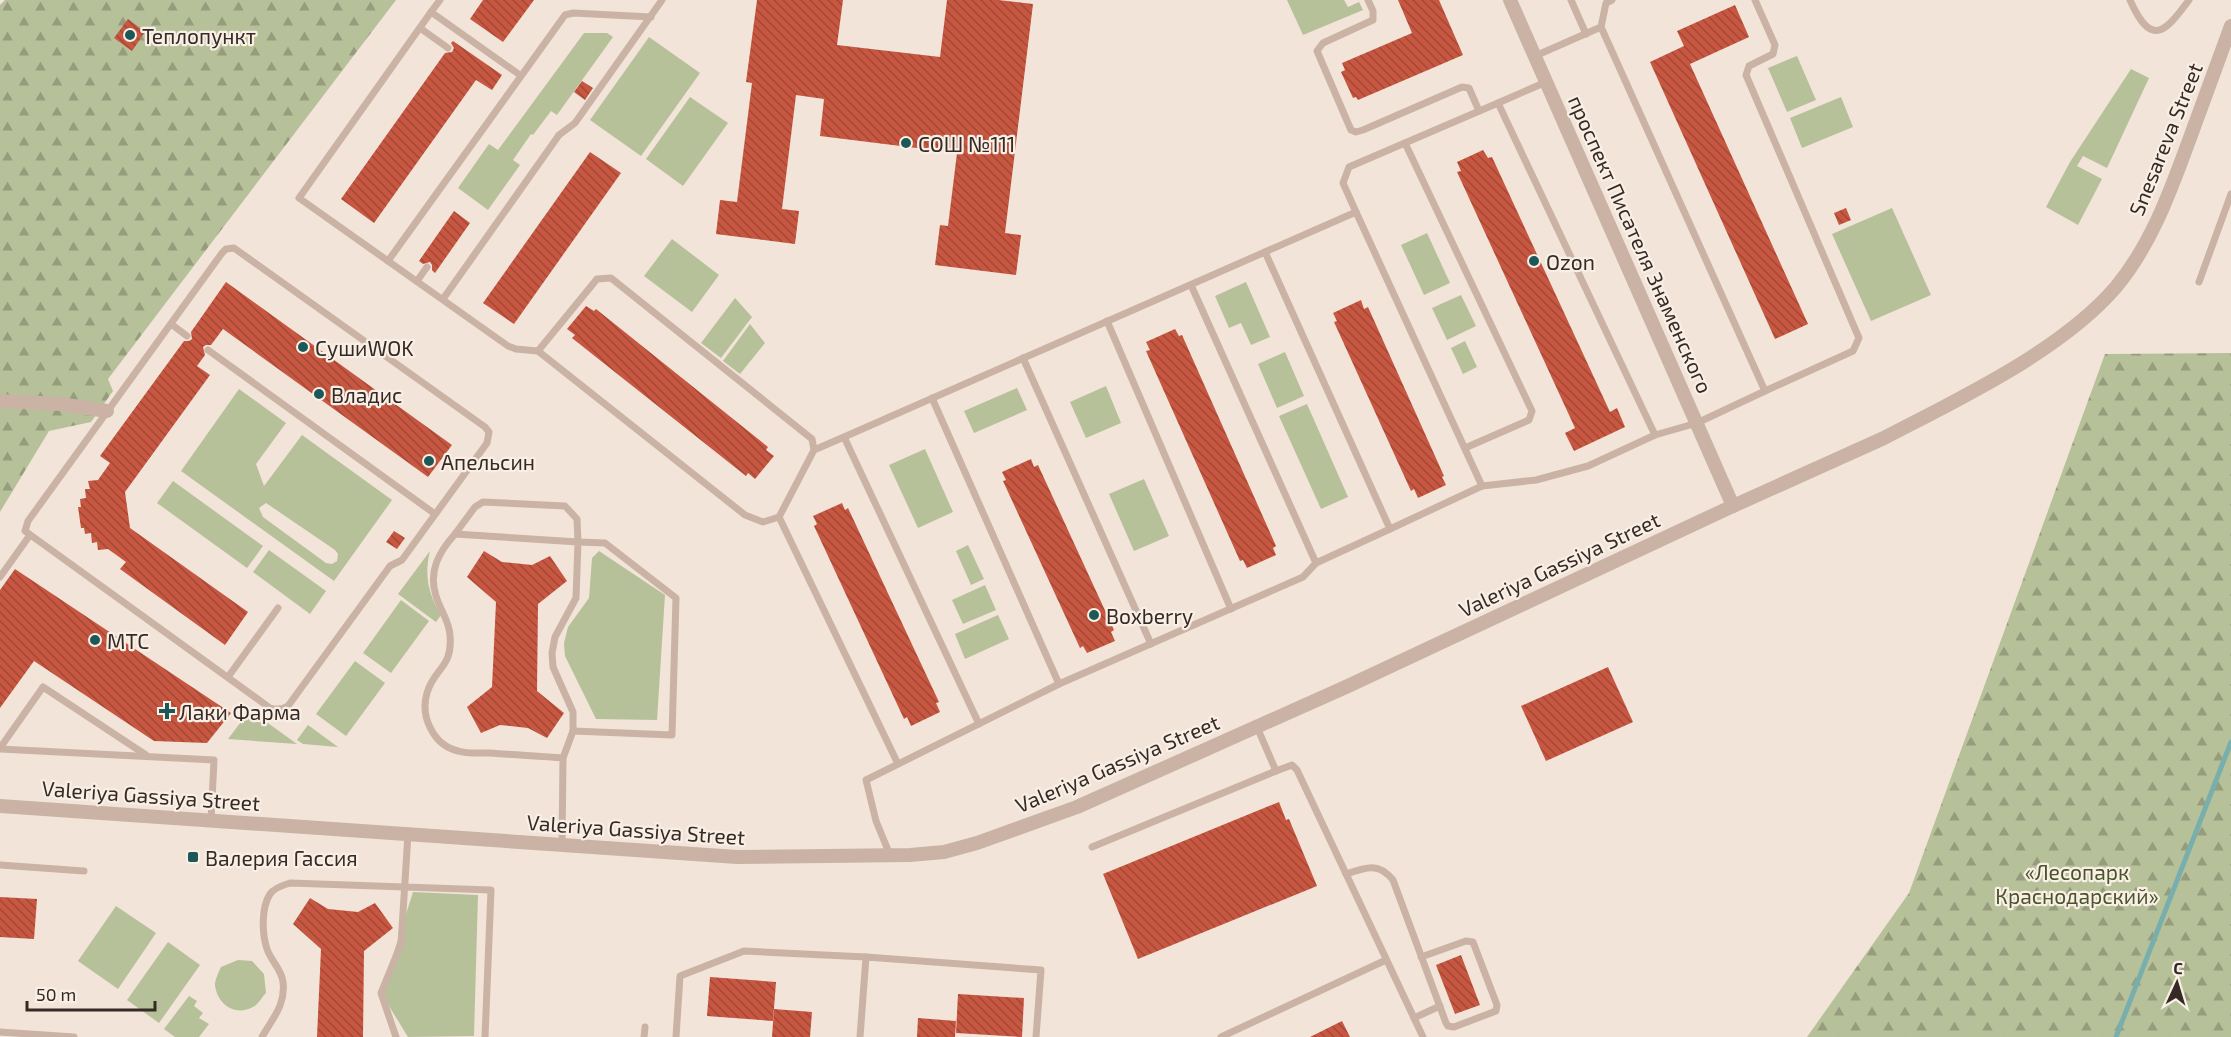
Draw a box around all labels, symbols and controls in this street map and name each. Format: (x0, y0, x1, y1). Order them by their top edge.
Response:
place label: Теплопункт (142, 23, 256, 49)
marker: Теплопункт (123, 28, 137, 42)
street label: Snesareva Street (2123, 59, 2207, 219)
street label: проспект Писателя Знаменского (1564, 91, 1718, 397)
place label: СОШ №111 (918, 131, 1015, 156)
marker: СОШ №111 (899, 136, 913, 150)
place label: Ozon (1546, 249, 1595, 274)
marker: Ozon (1527, 254, 1541, 268)
place label: CушиWOK (315, 335, 414, 361)
marker: CушиWOK (296, 340, 310, 354)
place label: Владис (331, 382, 402, 407)
marker: Владис (312, 387, 326, 401)
place label: Апельсин (441, 449, 535, 474)
marker: Апельсин (422, 454, 436, 468)
street label: Valeriya Gassiya Street (1455, 506, 1663, 622)
place label: Boxberry (1106, 603, 1193, 628)
marker: Boxberry (1087, 608, 1101, 622)
place label: МТС (107, 628, 149, 653)
marker: МТС (88, 633, 102, 647)
place label: Лаки Фарма (179, 699, 301, 724)
marker: Лаки Фарма (160, 704, 174, 718)
street label: Valeriya Gassiya Street (1011, 709, 1223, 817)
street label: Valeriya Gassiya Street (41, 775, 261, 815)
street label: Valeriya Gassiya Street (526, 809, 746, 849)
place label: Валерия Гассия (205, 845, 358, 870)
marker: Валерия Гассия (186, 850, 200, 864)
park label: «Лесопарк Краснодарский» (1995, 859, 2159, 908)
north arrow (2147, 953, 2207, 1013)
text: С (2173, 958, 2183, 977)
scale bar (27, 974, 154, 1012)
text: 50 m (36, 983, 76, 1005)

